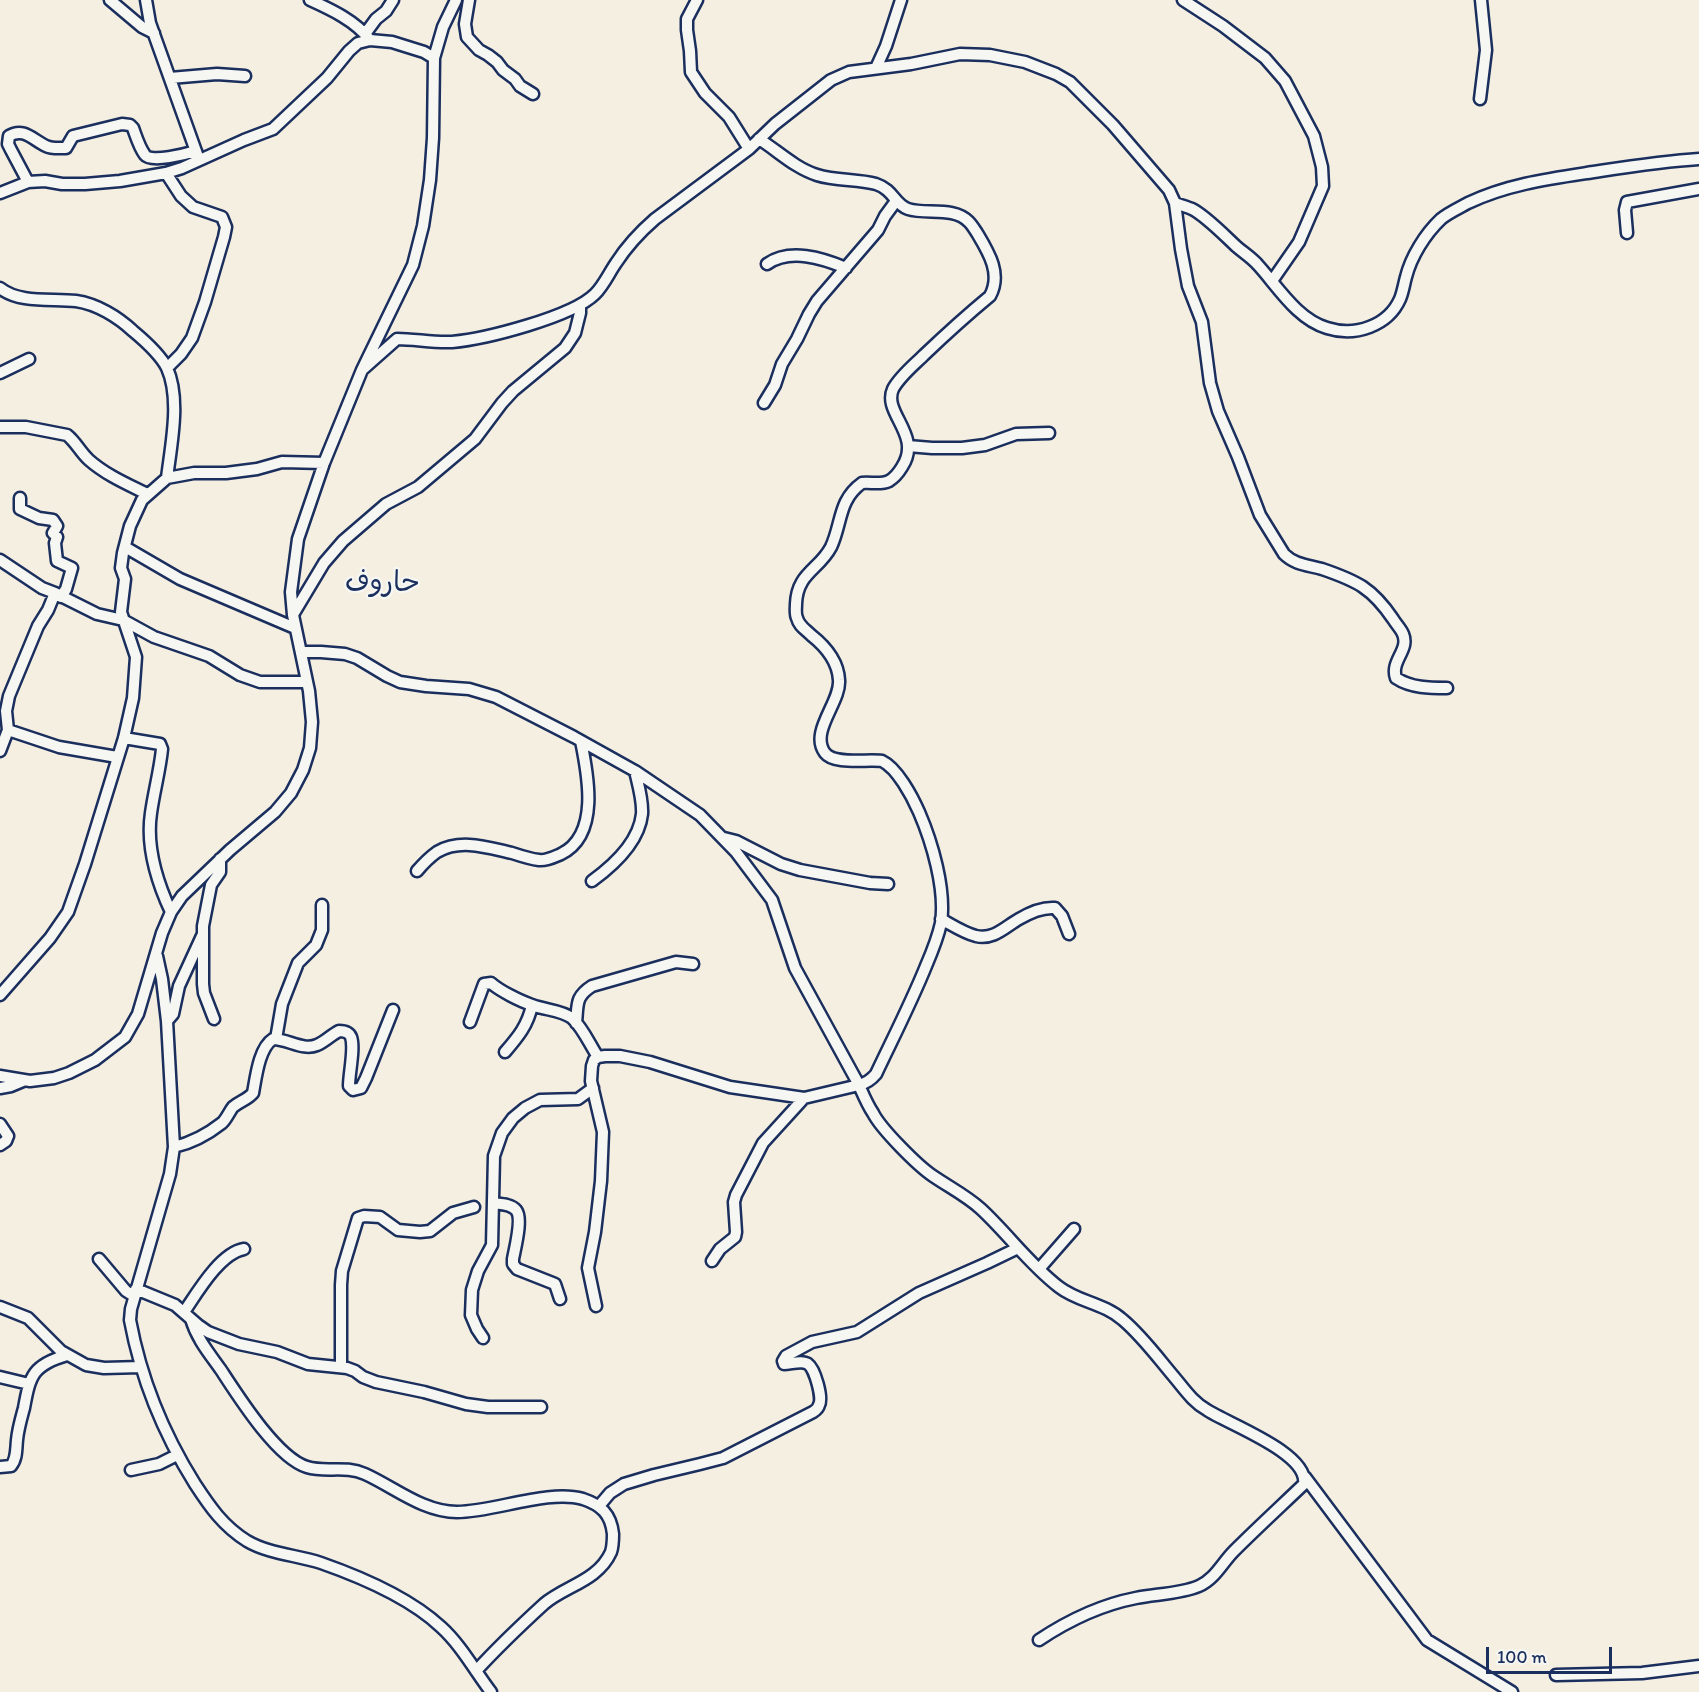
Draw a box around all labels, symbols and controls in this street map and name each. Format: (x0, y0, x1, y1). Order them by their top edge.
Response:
district label: حاروف (345, 567, 419, 601)
scale bar (1489, 1635, 1615, 1673)
text: 100 m (1497, 1646, 1547, 1668)

